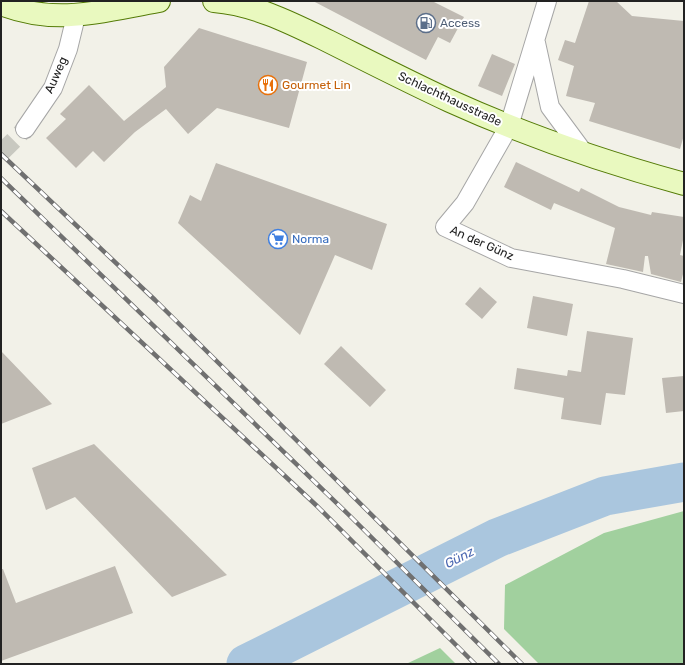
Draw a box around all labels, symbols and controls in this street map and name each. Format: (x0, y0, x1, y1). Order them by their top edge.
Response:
fuel station icon: Access (415, 12, 437, 34)
place label: Access (440, 16, 480, 30)
street label: Auweg (42, 55, 70, 95)
street label: Schlachthausstraße (396, 69, 504, 129)
restaurant icon: Gourmet Lin (257, 74, 279, 96)
place label: Gourmet Lin (282, 78, 351, 92)
street label: An der Günz (448, 223, 516, 263)
supermarket icon: Norma (267, 228, 289, 250)
place label: Norma (292, 232, 329, 246)
water label: Günz (442, 544, 477, 571)

